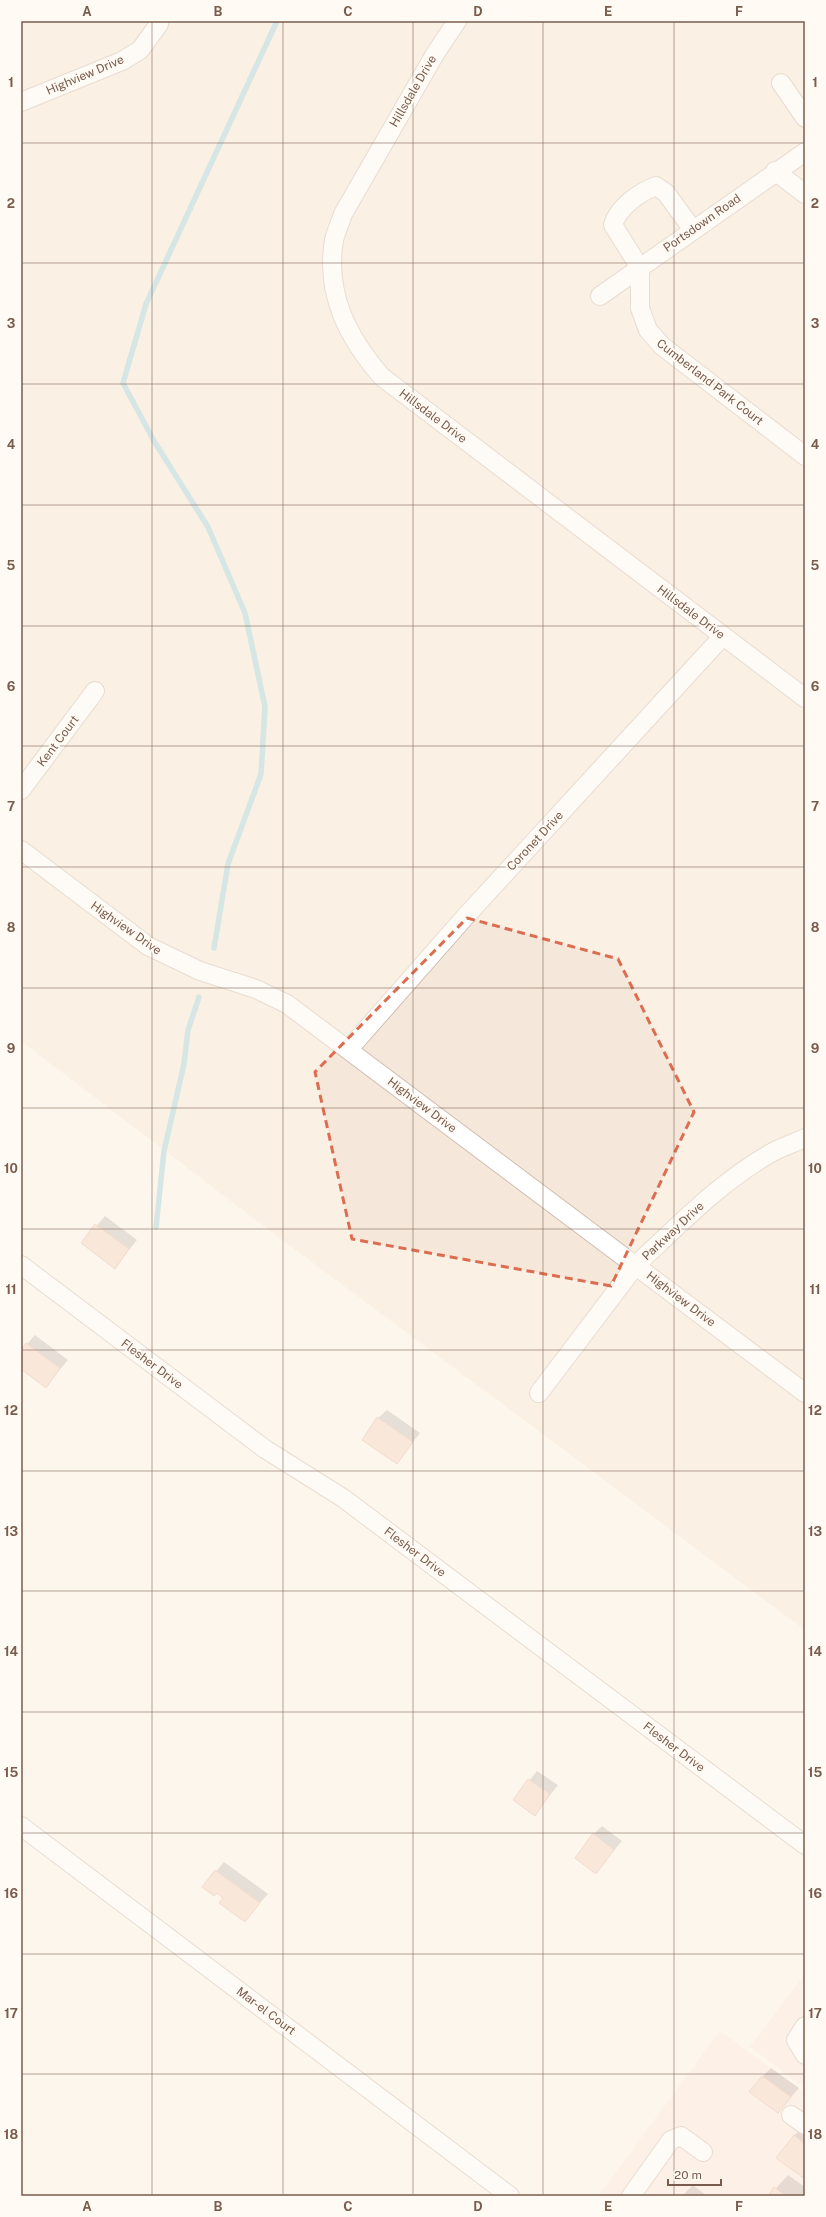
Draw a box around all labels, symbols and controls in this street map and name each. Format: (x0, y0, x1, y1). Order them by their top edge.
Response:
text: A (82, 4, 92, 19)
text: B (214, 4, 223, 19)
text: C (343, 4, 353, 19)
text: D (473, 4, 483, 19)
text: E (604, 4, 612, 19)
text: F (735, 4, 743, 19)
street label: Highview Drive (44, 52, 126, 98)
street label: Hillsdale Drive (387, 52, 439, 129)
text: 1 (8, 75, 14, 90)
text: 1 (812, 75, 818, 90)
street label: Portsdown Road (661, 191, 743, 255)
text: 2 (7, 196, 15, 211)
text: 2 (811, 196, 819, 211)
text: 3 (7, 316, 16, 331)
text: 3 (811, 316, 820, 331)
street label: Cumberland Park Court (654, 336, 766, 428)
street label: Hillsdale Drive (397, 386, 470, 446)
text: 4 (7, 437, 16, 452)
text: 4 (811, 437, 820, 452)
text: 5 (7, 558, 16, 573)
text: 5 (811, 558, 820, 573)
street label: Hillsdale Drive (655, 582, 728, 642)
text: 6 (7, 679, 16, 694)
text: 6 (811, 679, 820, 694)
street label: Kent Court (34, 713, 82, 769)
text: 7 (7, 799, 15, 814)
text: 7 (811, 799, 819, 814)
street label: Coronet Drive (504, 808, 566, 874)
street label: Highview Drive (88, 898, 164, 958)
text: 8 (7, 920, 16, 935)
text: 8 (811, 920, 820, 935)
text: 9 (7, 1041, 15, 1056)
text: 9 (811, 1041, 819, 1056)
street label: Highview Drive (385, 1074, 460, 1136)
text: 10 (4, 1161, 18, 1176)
text: 10 (808, 1161, 822, 1176)
street label: Parkway Drive (639, 1199, 707, 1263)
street label: Highview Drive (644, 1268, 719, 1330)
text: 11 (5, 1282, 17, 1297)
text: 11 (809, 1282, 821, 1297)
street label: Flesher Drive (118, 1336, 186, 1392)
text: 12 (4, 1403, 18, 1418)
text: 12 (808, 1403, 822, 1418)
text: 13 (4, 1524, 18, 1539)
street label: Flesher Drive (381, 1524, 449, 1580)
text: 13 (808, 1524, 822, 1539)
text: 14 (4, 1644, 19, 1659)
text: 14 (808, 1644, 823, 1659)
street label: Flesher Drive (640, 1719, 708, 1775)
text: 15 (4, 1765, 18, 1780)
text: 15 (808, 1765, 822, 1780)
text: 16 (4, 1886, 18, 1901)
text: 16 (808, 1886, 822, 1901)
street label: Mar-el Court (234, 1984, 299, 2038)
text: 17 (4, 2006, 18, 2021)
text: 17 (808, 2006, 822, 2021)
text: 18 (4, 2127, 18, 2142)
text: 18 (808, 2127, 822, 2142)
scale bar (668, 2161, 721, 2187)
text: 20 m (674, 2168, 702, 2182)
text: A (82, 2199, 92, 2214)
text: B (214, 2199, 223, 2214)
text: C (343, 2199, 353, 2214)
text: D (473, 2199, 483, 2214)
text: E (604, 2199, 612, 2214)
text: F (735, 2199, 743, 2214)

